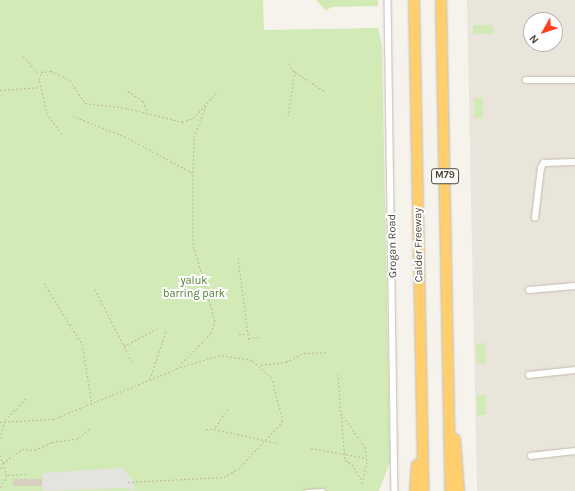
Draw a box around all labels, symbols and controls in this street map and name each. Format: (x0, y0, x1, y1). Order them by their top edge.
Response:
north arrow (523, 12, 563, 52)
text: N (527, 32, 542, 46)
road number: M79 (431, 168, 459, 184)
street label: Calder Freeway (412, 207, 426, 283)
street label: Grogan Road (386, 214, 400, 278)
park label: yaluk barring park (163, 275, 225, 301)

